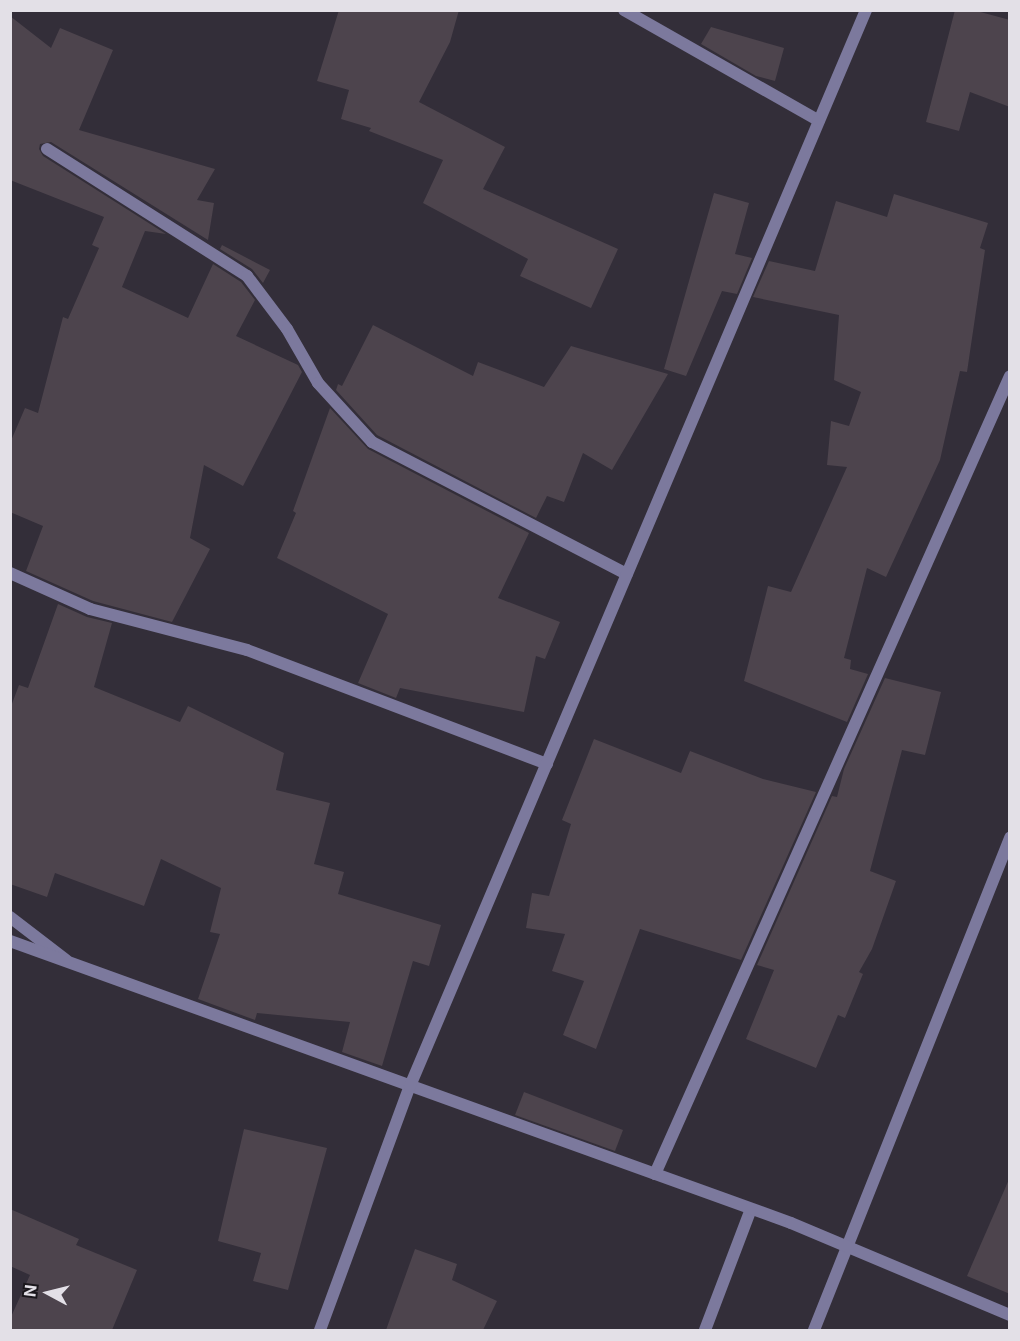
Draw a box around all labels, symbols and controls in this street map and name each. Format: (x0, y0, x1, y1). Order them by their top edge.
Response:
north arrow (18, 1263, 78, 1323)
text: N (19, 1284, 41, 1298)

